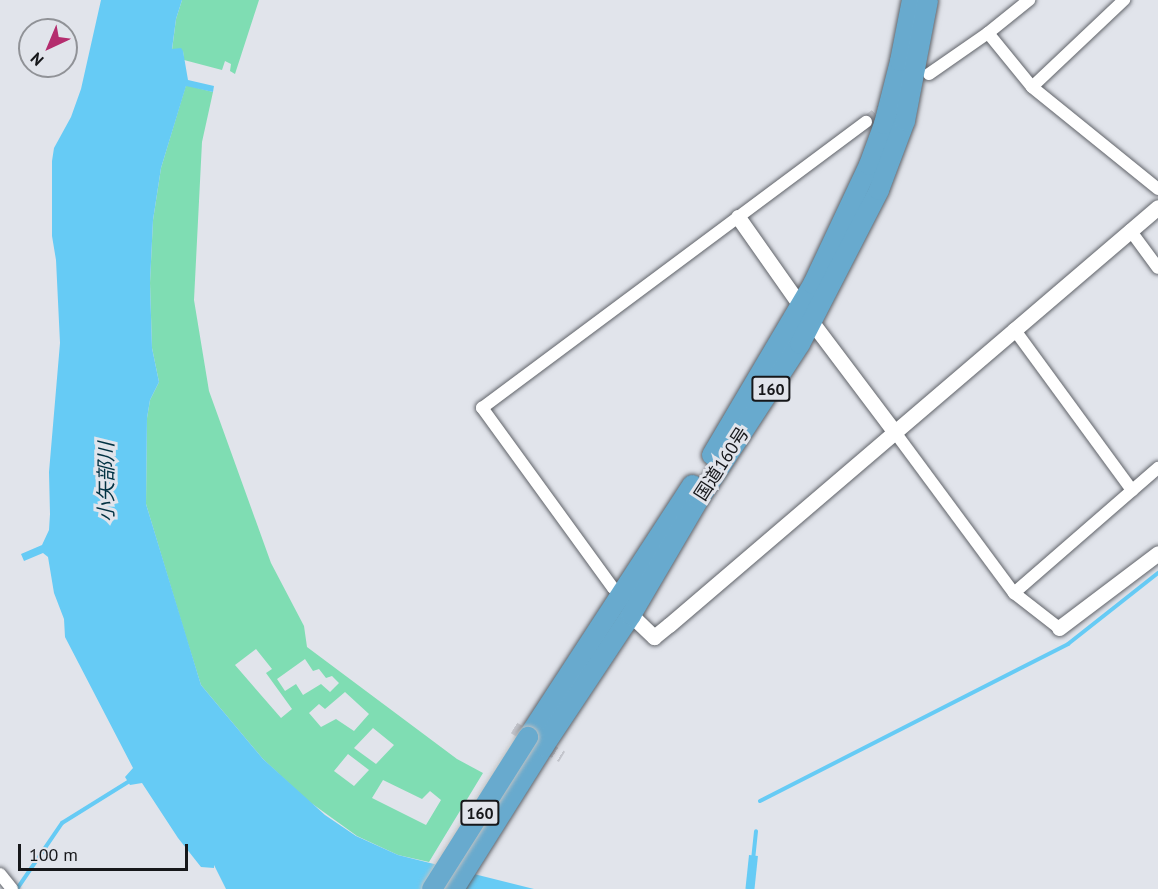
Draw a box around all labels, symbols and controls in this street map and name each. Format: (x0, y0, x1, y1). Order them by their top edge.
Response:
north arrow (18, 18, 78, 78)
text: N (26, 49, 48, 70)
road number: 160 (750, 376, 792, 402)
street label: 国道160号 (690, 423, 754, 505)
water label: 小矢部川 (94, 442, 118, 522)
road number: 160 (459, 800, 501, 826)
scale bar (21, 832, 190, 870)
text: 100 m (29, 843, 78, 866)

